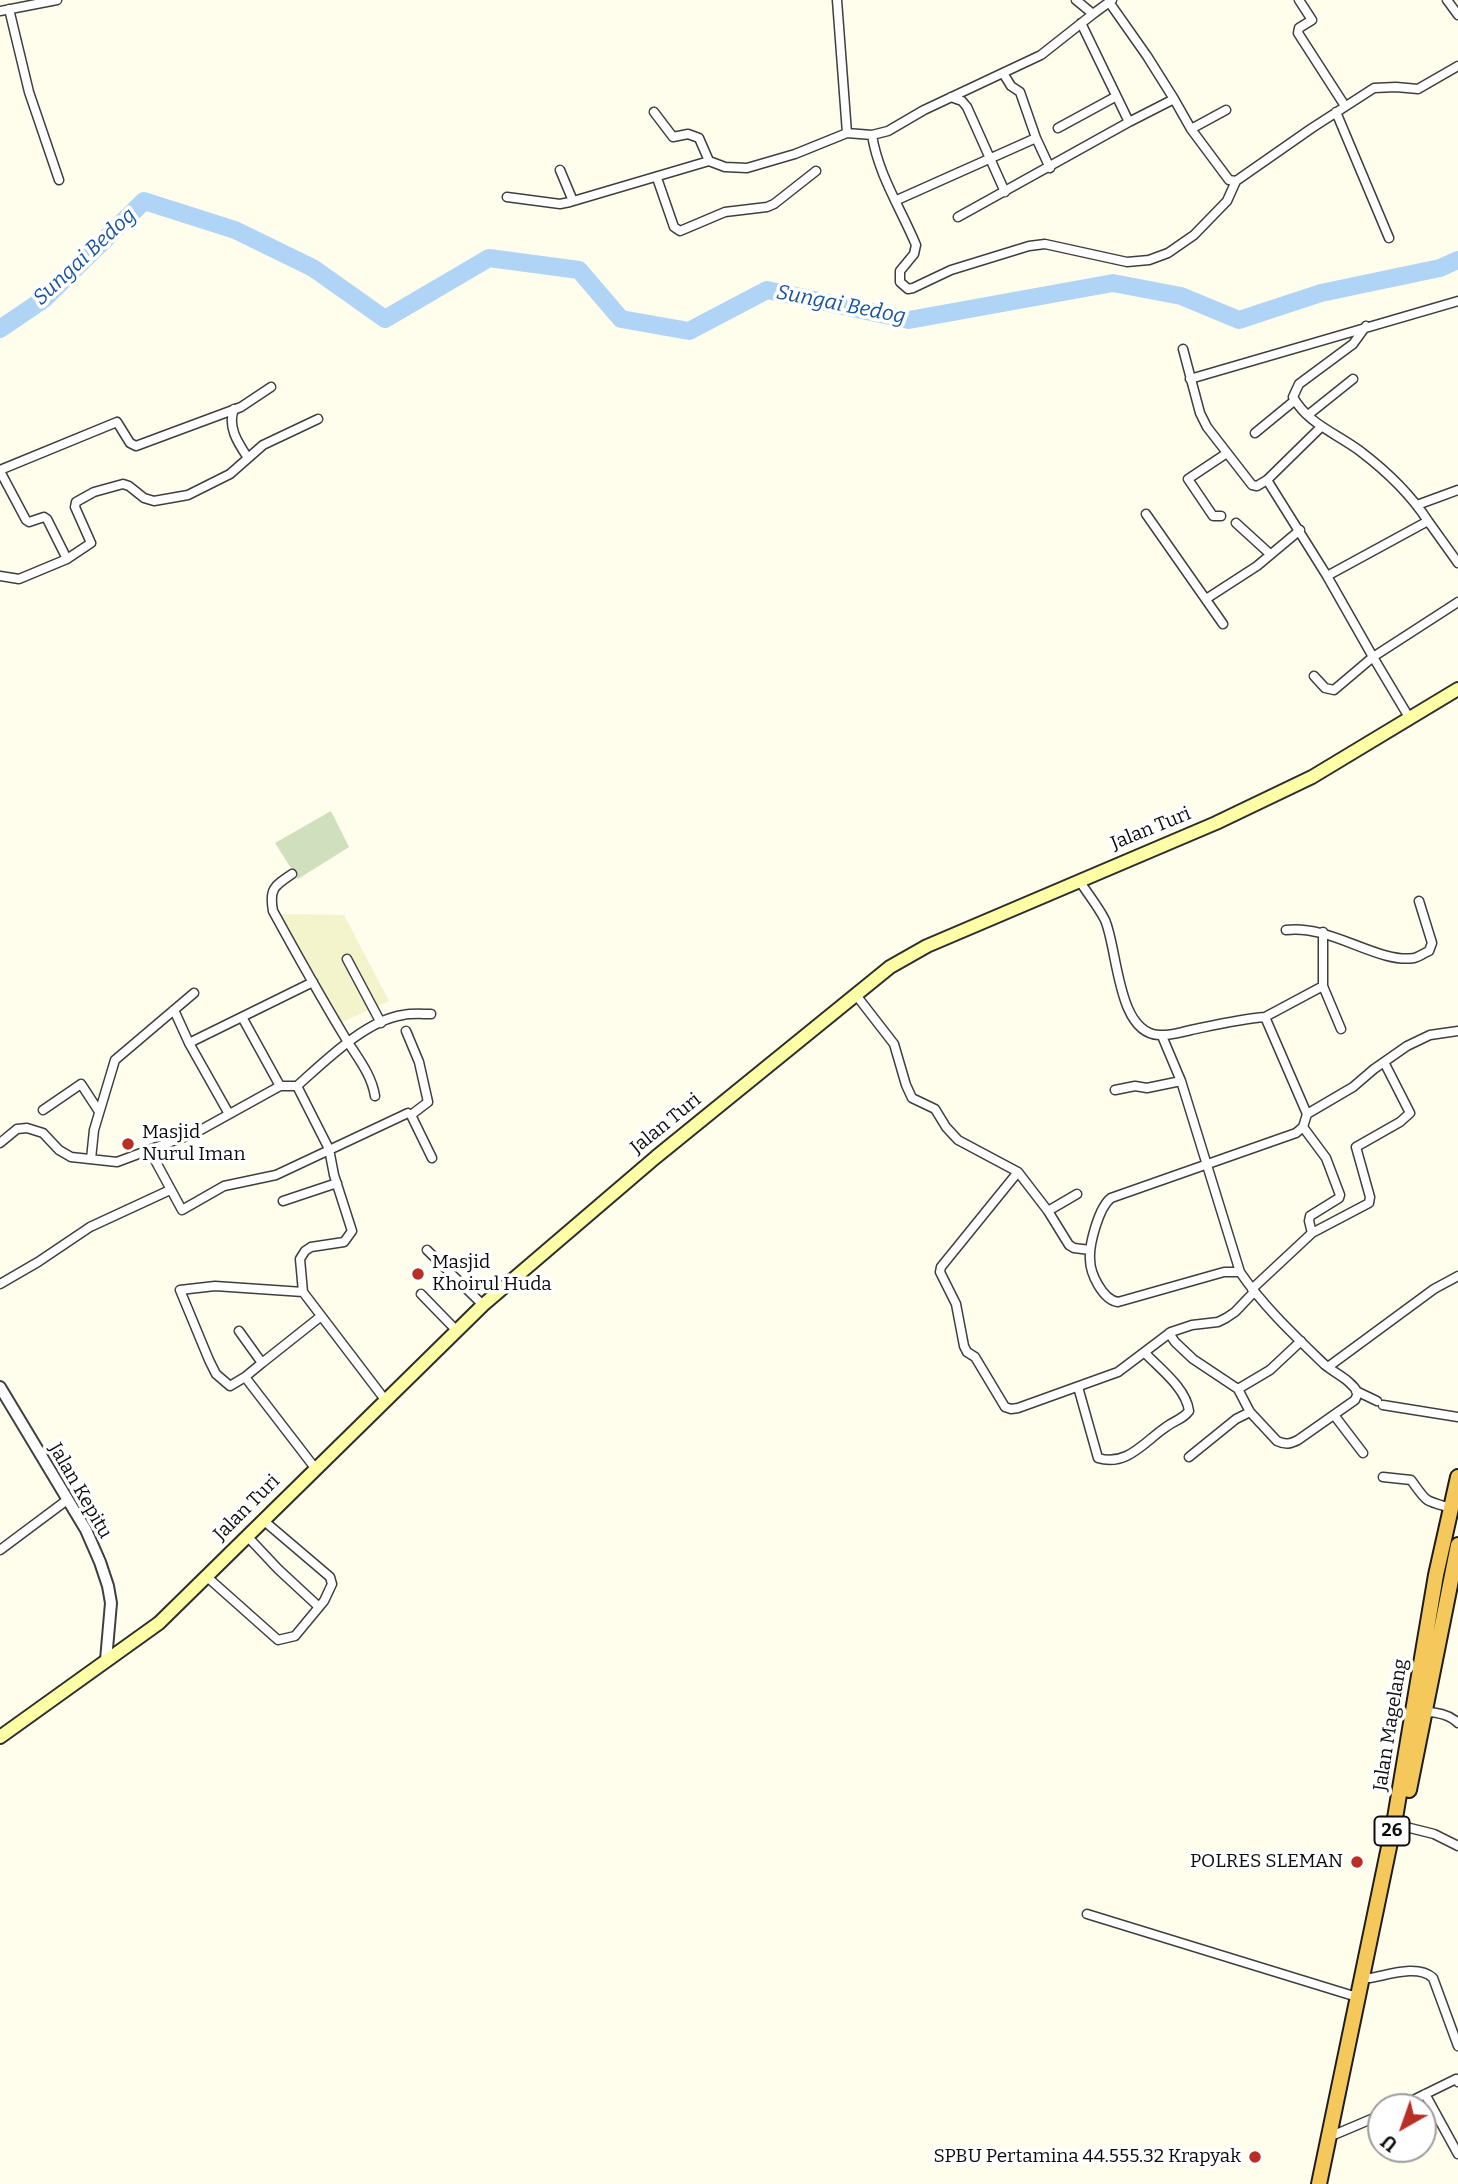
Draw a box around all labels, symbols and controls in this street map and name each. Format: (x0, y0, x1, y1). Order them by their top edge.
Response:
water label: Sungai Bedog (28, 203, 142, 311)
water label: Sungai Bedog (774, 280, 908, 330)
street label: Jalan Turi (1108, 803, 1194, 855)
street label: Jalan Turi (626, 1089, 706, 1159)
place label: Masjid Nurul Iman (142, 1122, 245, 1166)
marker: Masjid Nurul Iman (120, 1136, 136, 1152)
place label: Masjid Khoirul Huda (432, 1252, 552, 1296)
marker: Masjid Khoirul Huda (410, 1266, 426, 1282)
street label: Jalan Kepitu (44, 1439, 116, 1543)
street label: Jalan Turi (209, 1470, 285, 1546)
street label: Jalan Magelang (1369, 1657, 1413, 1793)
road number: 26 (1374, 1816, 1410, 1845)
place label: POLRES SLEMAN (1190, 1851, 1343, 1873)
marker: POLRES SLEMAN (1349, 1854, 1365, 1870)
north arrow (1367, 2093, 1437, 2163)
text: U (1377, 2130, 1402, 2156)
place label: SPBU Pertamina 44.555.32 Krapyak (933, 2146, 1241, 2168)
marker: SPBU Pertamina 44.555.32 Krapyak (1247, 2149, 1263, 2165)

